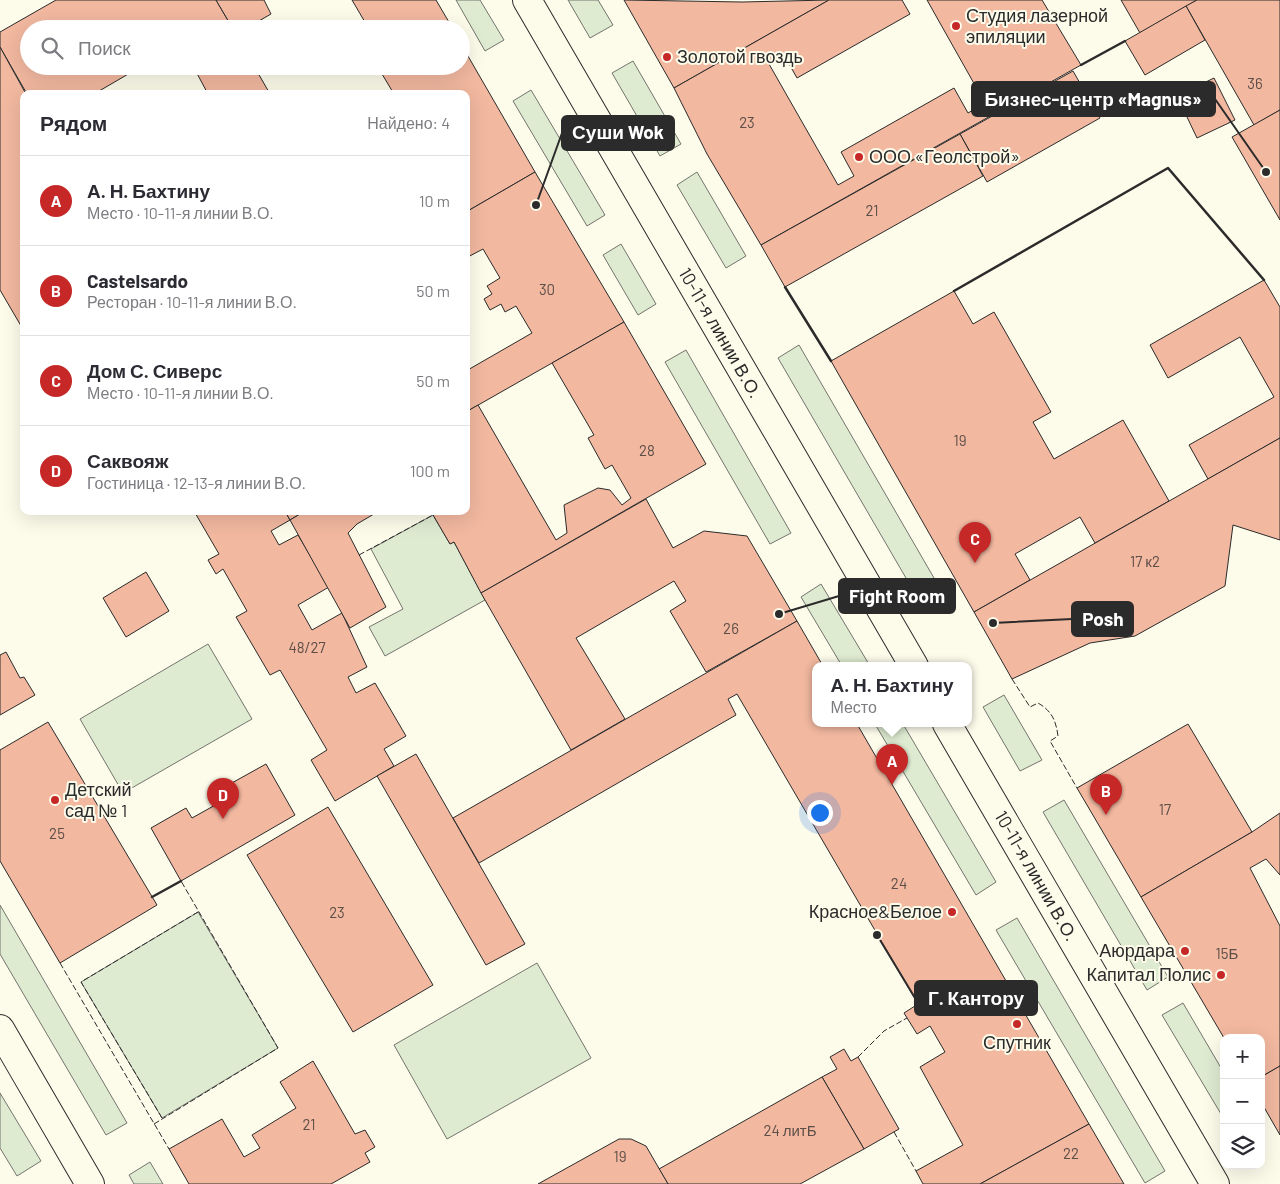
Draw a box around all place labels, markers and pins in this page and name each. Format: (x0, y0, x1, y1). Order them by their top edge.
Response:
place label: Студия лазерной эпиляции (966, 4, 1108, 47)
marker: Студия лазерной эпиляции (950, 20, 962, 32)
place label: Золотой гвоздь (677, 45, 803, 67)
marker: Золотой гвоздь (661, 51, 673, 63)
callout: Бизнес-центр «Magnus» (972, 82, 1215, 116)
callout: Суши Wok (562, 116, 674, 150)
place label: ООО «Геолстрой» (869, 145, 1020, 167)
marker: ООО «Геолстрой» (853, 151, 865, 163)
pin: C (959, 522, 991, 563)
callout: Fight Room (839, 579, 955, 613)
callout: Posh (1072, 602, 1133, 636)
pin: A (876, 744, 908, 785)
pin: B (1090, 774, 1122, 815)
place label: Детский сад № 1 (65, 778, 132, 821)
pin: D (207, 778, 239, 819)
marker: Детский сад № 1 (49, 794, 61, 806)
place label: Красное&Белое (809, 900, 942, 922)
marker: Красное&Белое (946, 906, 958, 918)
place label: Аюрдара (1099, 939, 1176, 961)
marker: Аюрдара (1179, 945, 1191, 957)
place label: Капитал Полис (1086, 963, 1211, 985)
marker: Капитал Полис (1215, 969, 1227, 981)
callout: Г. Кантору (915, 981, 1037, 1015)
marker: Спутник (1011, 1018, 1023, 1030)
place label: Спутник (983, 1031, 1051, 1053)

